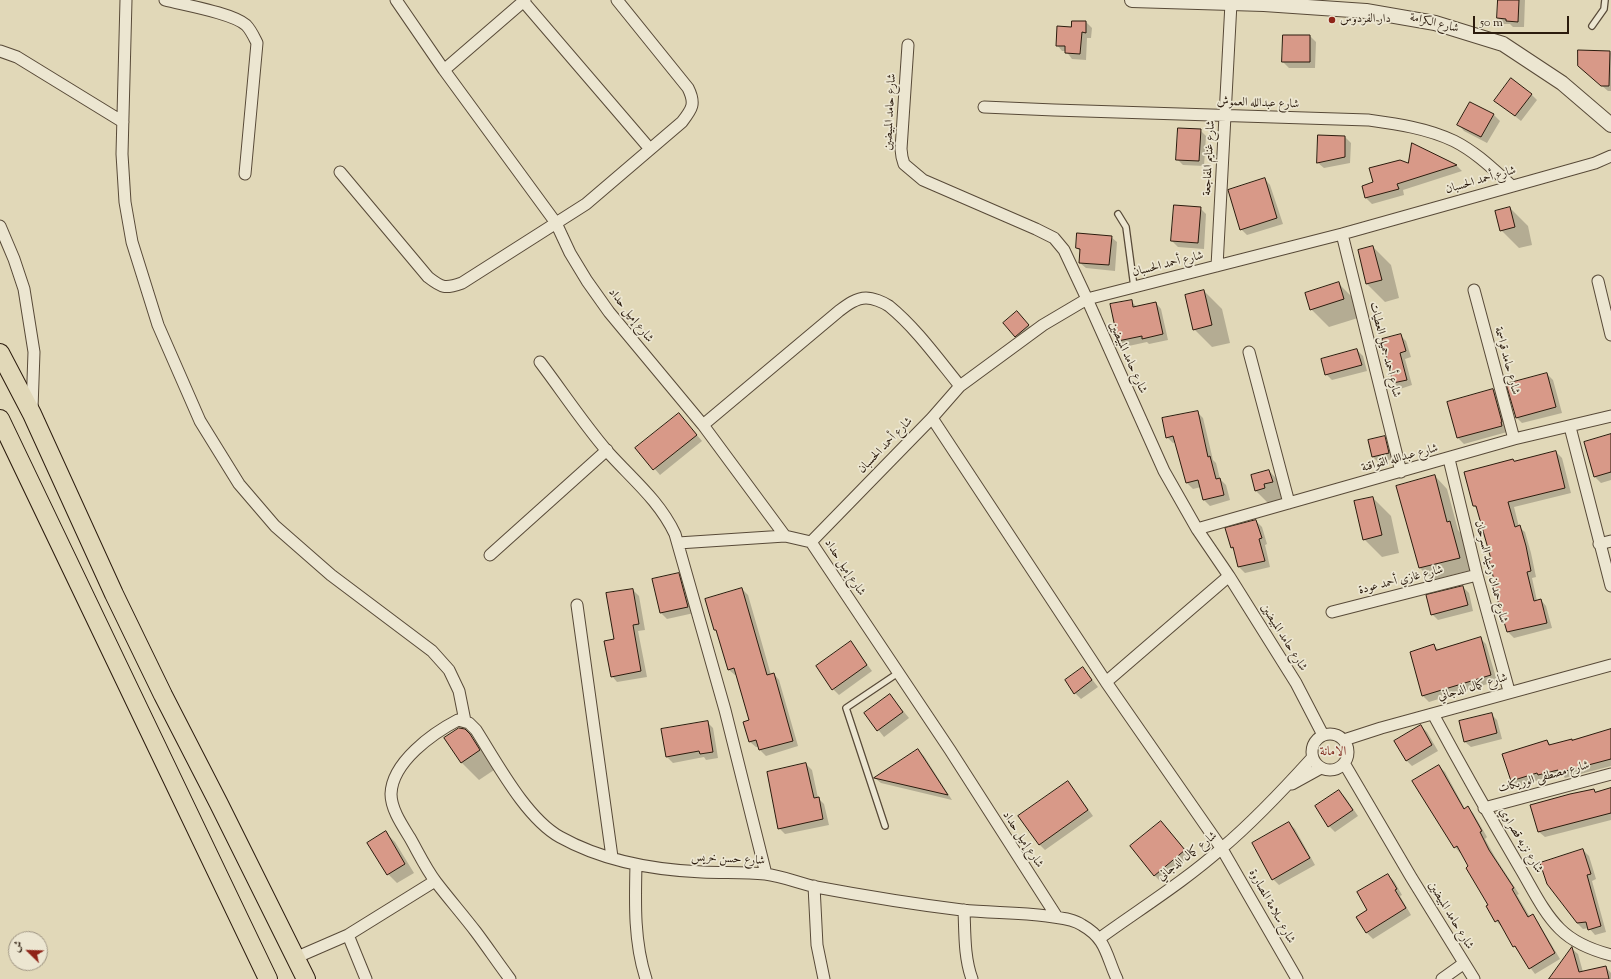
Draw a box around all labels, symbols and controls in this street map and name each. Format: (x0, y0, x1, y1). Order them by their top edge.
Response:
scale bar (1475, 8, 1571, 34)
street label: شارع الكرامة (1408, 11, 1460, 37)
place label: دار الفردوس (1340, 13, 1391, 27)
text: 50 m (1480, 14, 1503, 32)
marker: دار الفردوس (1327, 15, 1337, 25)
street label: شارع حامد المبيضين (882, 73, 900, 151)
street label: شارع عبدالله العموش (1217, 95, 1299, 113)
street label: شارع غنايم المفاجعة (1201, 120, 1219, 196)
street label: شارع أحمد الحسبان (1444, 164, 1518, 198)
street label: شارع أحمد الحسبان (1131, 249, 1205, 281)
street label: شارع إميل حداد (604, 286, 656, 346)
street label: شارع أحمد جميل العطيات (1365, 301, 1403, 399)
street label: شارع حامد المبيضين (1105, 320, 1149, 396)
street label: شارع حامد قواسمة (1490, 326, 1522, 396)
street label: شارع أحمد الحسبان (856, 415, 916, 477)
street label: شارع عبدالله القواقنة (1360, 442, 1440, 476)
street label: شارع حمدان رشيد السرحان (1470, 519, 1510, 625)
street label: شارع إميل حداد (820, 537, 868, 599)
street label: شارع غازي أحمد عودة (1357, 564, 1445, 598)
street label: شارع حامد المبيضين (1257, 602, 1309, 674)
street label: شارع كمال الدجاني (1437, 671, 1509, 705)
district label: الامانة (1320, 745, 1346, 761)
street label: شارع مصطفى الوريكات (1497, 759, 1591, 797)
street label: شارع نزيه قصراوي (1495, 806, 1545, 876)
street label: شارع إميل حداد (998, 809, 1046, 871)
street label: شارع كمال الدجاني (1155, 829, 1221, 885)
street label: شارع حسن خريس (691, 851, 765, 869)
street label: شارع سلامة المصاروة (1245, 867, 1297, 947)
street label: شارع حامد المبيضين (1424, 879, 1476, 953)
north arrow (8, 931, 48, 971)
text: ش (8, 939, 27, 955)

